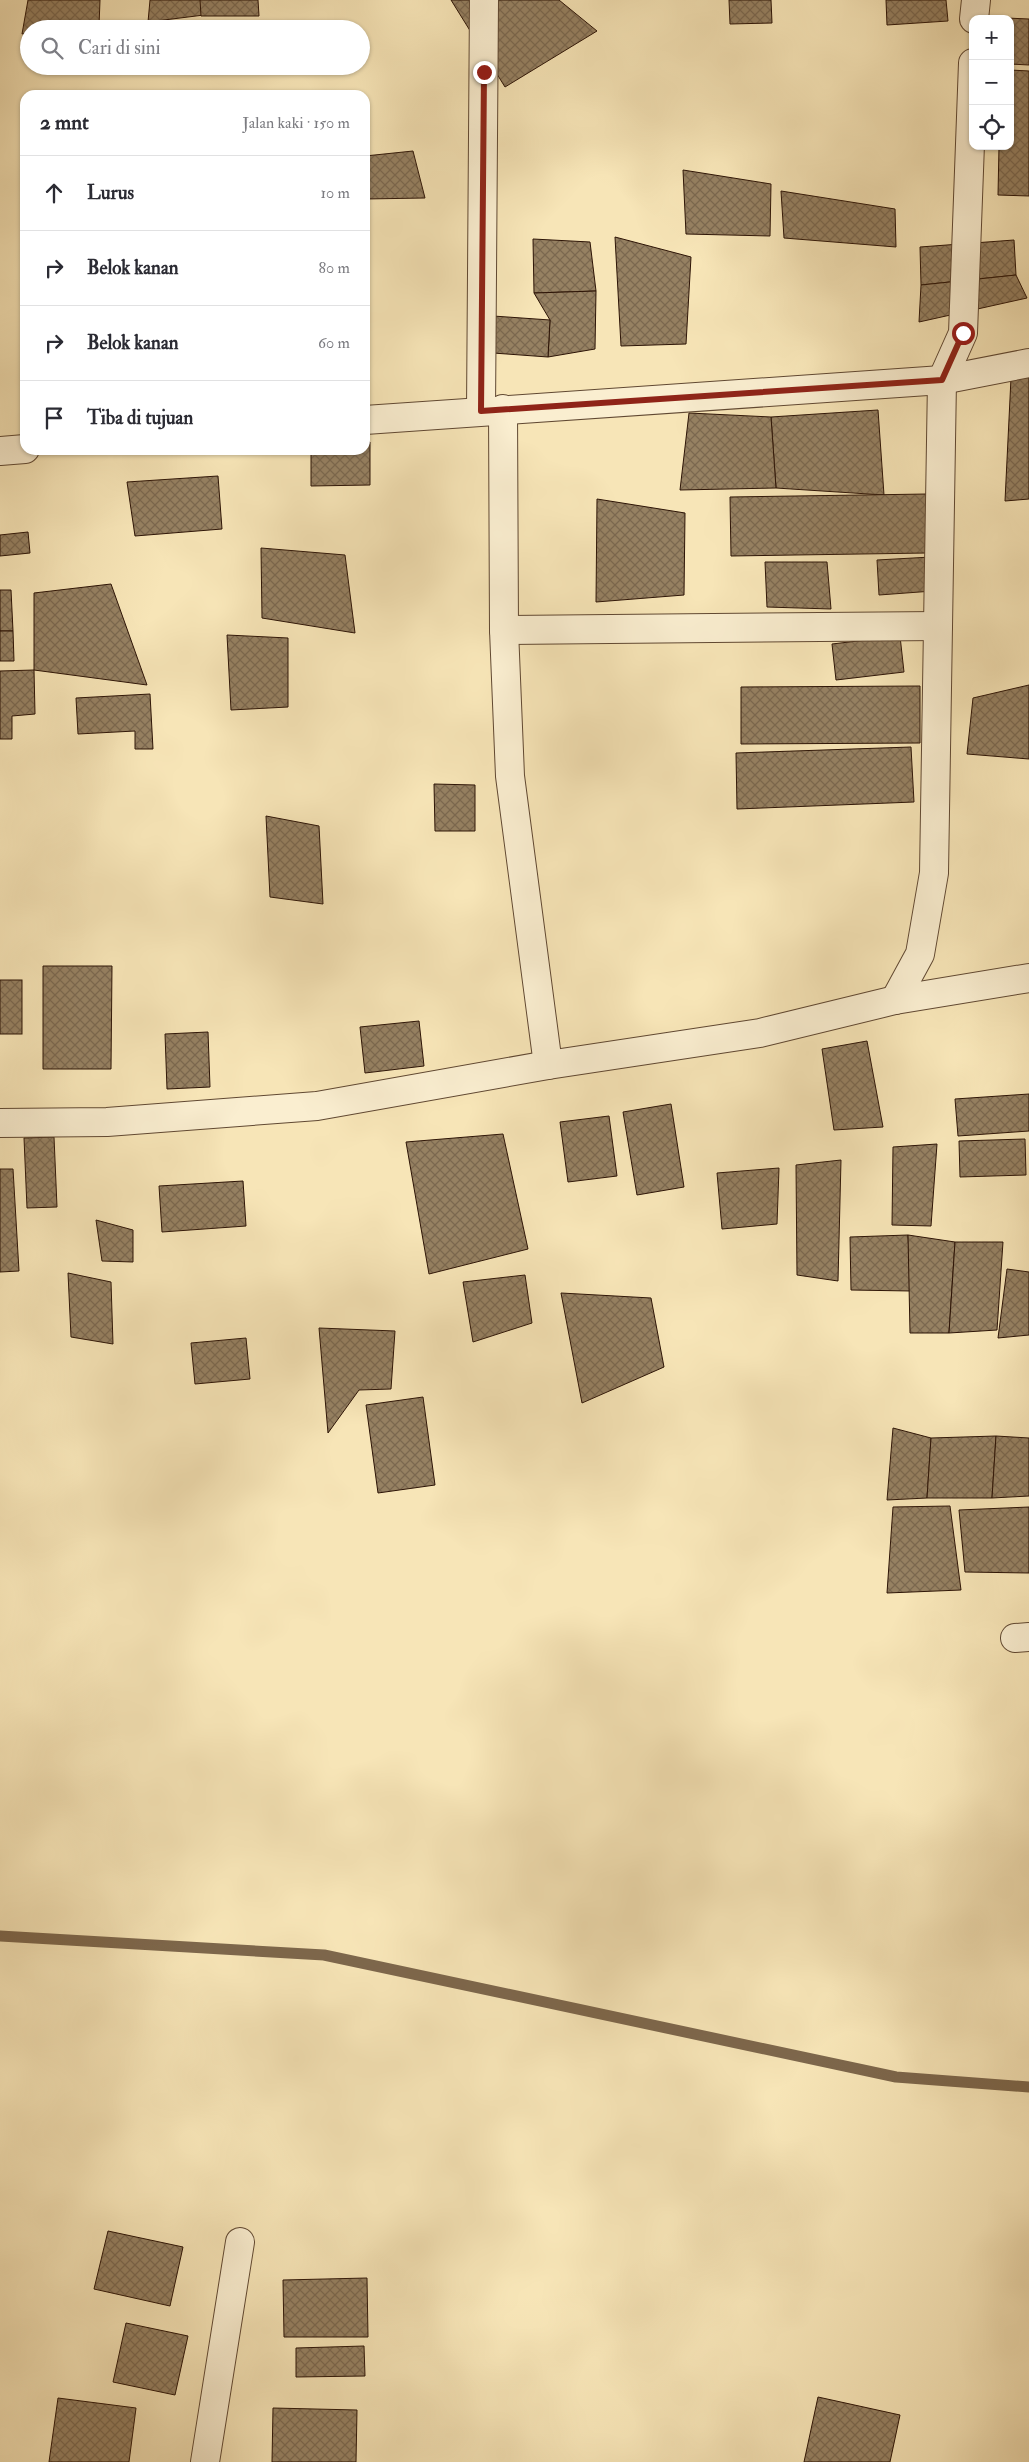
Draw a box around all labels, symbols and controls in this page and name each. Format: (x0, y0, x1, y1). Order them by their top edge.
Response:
map controls (969, 15, 1014, 150)
button: + (969, 15, 1014, 60)
search box (20, 20, 370, 75)
icon: search (38, 34, 66, 62)
text: Cari di sini (78, 36, 161, 60)
button: − (969, 60, 1014, 105)
route end (473, 61, 496, 84)
button: locate (969, 105, 1014, 150)
text: 2 mnt (40, 109, 89, 136)
text: Jalan kaki · 150 m (243, 113, 350, 133)
icon: ahead (40, 179, 68, 207)
text: Lurus (87, 181, 134, 205)
text: 10 m (320, 183, 350, 203)
icon: right (40, 254, 68, 282)
text: Belok kanan (87, 256, 178, 280)
text: 80 m (319, 258, 350, 278)
route start (952, 322, 975, 345)
icon: right (40, 329, 68, 357)
text: Belok kanan (87, 331, 178, 355)
text: 60 m (318, 333, 350, 353)
icon: arrive (40, 404, 68, 432)
text: Tiba di tujuan (87, 406, 193, 430)

